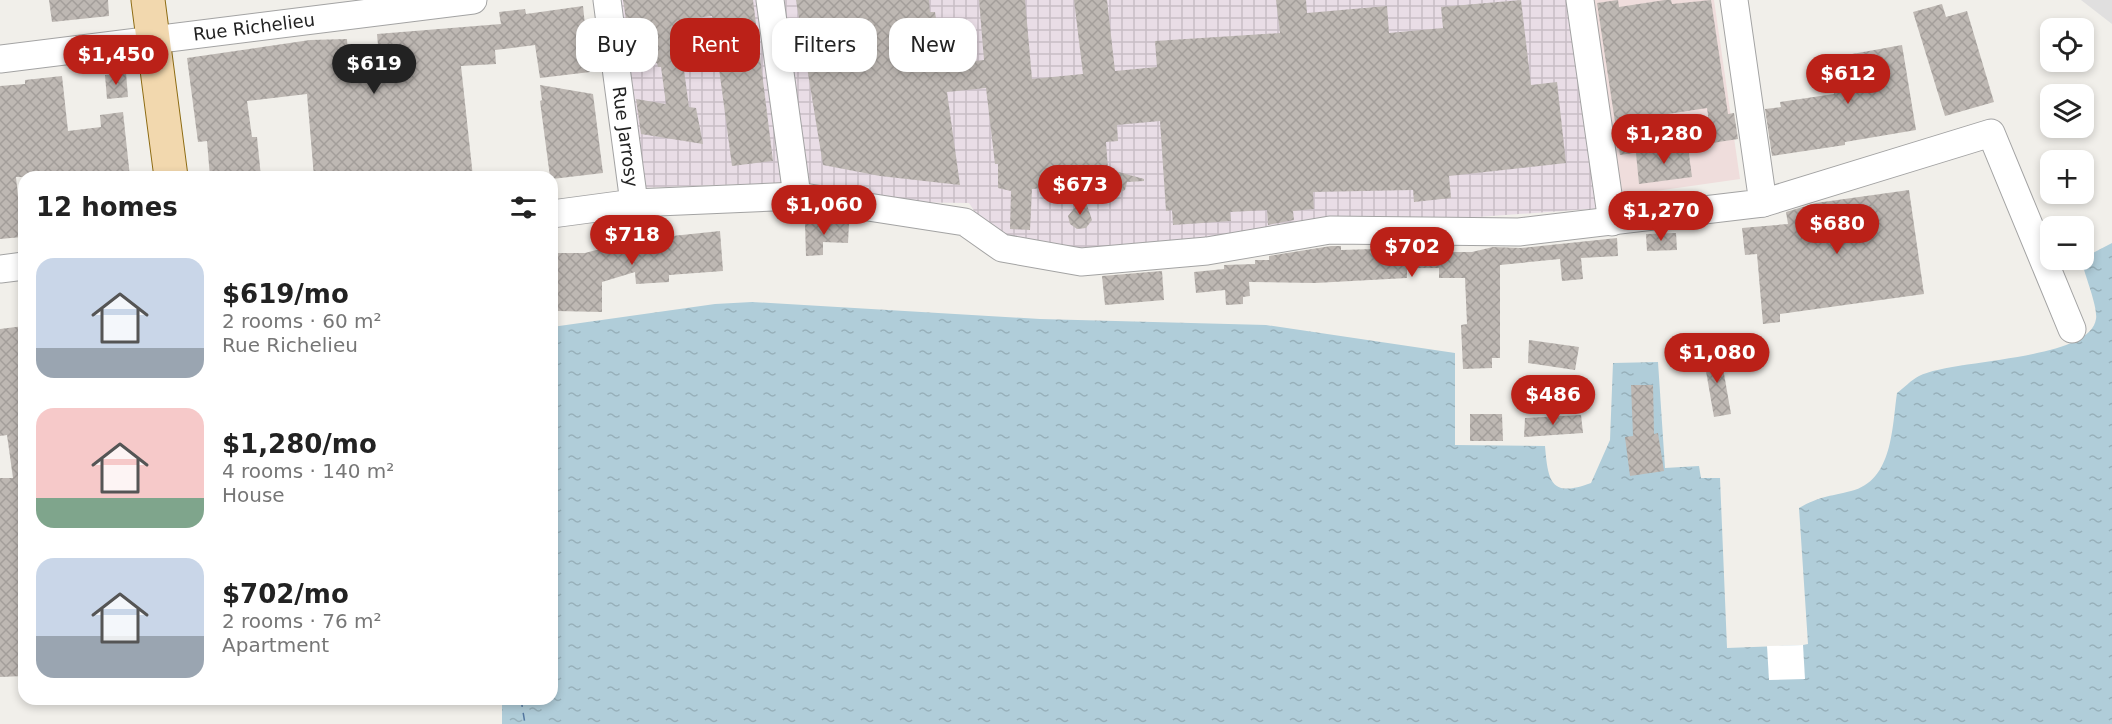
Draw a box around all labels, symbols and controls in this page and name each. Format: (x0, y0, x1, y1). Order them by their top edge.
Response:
street label: Rue Richelieu (192, 9, 316, 45)
chip: Buy (576, 18, 658, 72)
chip: Rent (670, 18, 760, 72)
chip: Filters (772, 18, 877, 72)
chip: New (889, 18, 977, 72)
map controls (2040, 18, 2094, 270)
button: locate (2040, 18, 2094, 72)
pin: $1,450 (67, 35, 165, 86)
text: $1,450 (77, 42, 155, 66)
pin: $619 (338, 44, 410, 95)
text: $619 (346, 51, 402, 75)
pin: $612 (1812, 54, 1884, 105)
text: $612 (1820, 61, 1876, 85)
button: layers (2040, 84, 2094, 138)
street label: Rue Jarrosy (609, 85, 643, 189)
pin: $1,280 (1615, 114, 1713, 165)
text: $1,280 (1625, 121, 1703, 145)
button: + (2040, 150, 2094, 204)
pin: $673 (1044, 165, 1116, 216)
text: $673 (1052, 172, 1108, 196)
pin: $1,060 (775, 185, 873, 236)
icon: filters (507, 191, 540, 224)
pin: $1,270 (1612, 191, 1710, 242)
text: 12 homes (36, 192, 178, 222)
text: $1,060 (785, 192, 863, 216)
text: $1,270 (1622, 198, 1700, 222)
pin: $680 (1801, 204, 1873, 255)
text: $680 (1809, 211, 1865, 235)
pin: $718 (596, 215, 668, 266)
button: − (2040, 216, 2094, 270)
text: $718 (604, 222, 660, 246)
pin: $702 (1376, 227, 1448, 278)
text: $702 (1384, 234, 1440, 258)
text: $619/mo (222, 279, 349, 309)
icon: home (84, 282, 156, 354)
text: 2 rooms · 60 m² (222, 309, 382, 333)
text: Rue Richelieu (222, 333, 358, 357)
pin: $1,080 (1668, 333, 1766, 384)
text: $1,080 (1678, 340, 1756, 364)
pin: $486 (1517, 375, 1589, 426)
text: $486 (1525, 382, 1581, 406)
text: $1,280/mo (222, 429, 377, 459)
icon: home (84, 432, 156, 504)
text: 4 rooms · 140 m² (222, 459, 394, 483)
text: House (222, 483, 285, 507)
text: $702/mo (222, 579, 349, 609)
icon: home (84, 582, 156, 654)
text: 2 rooms · 76 m² (222, 609, 382, 633)
text: Apartment (222, 633, 329, 657)

